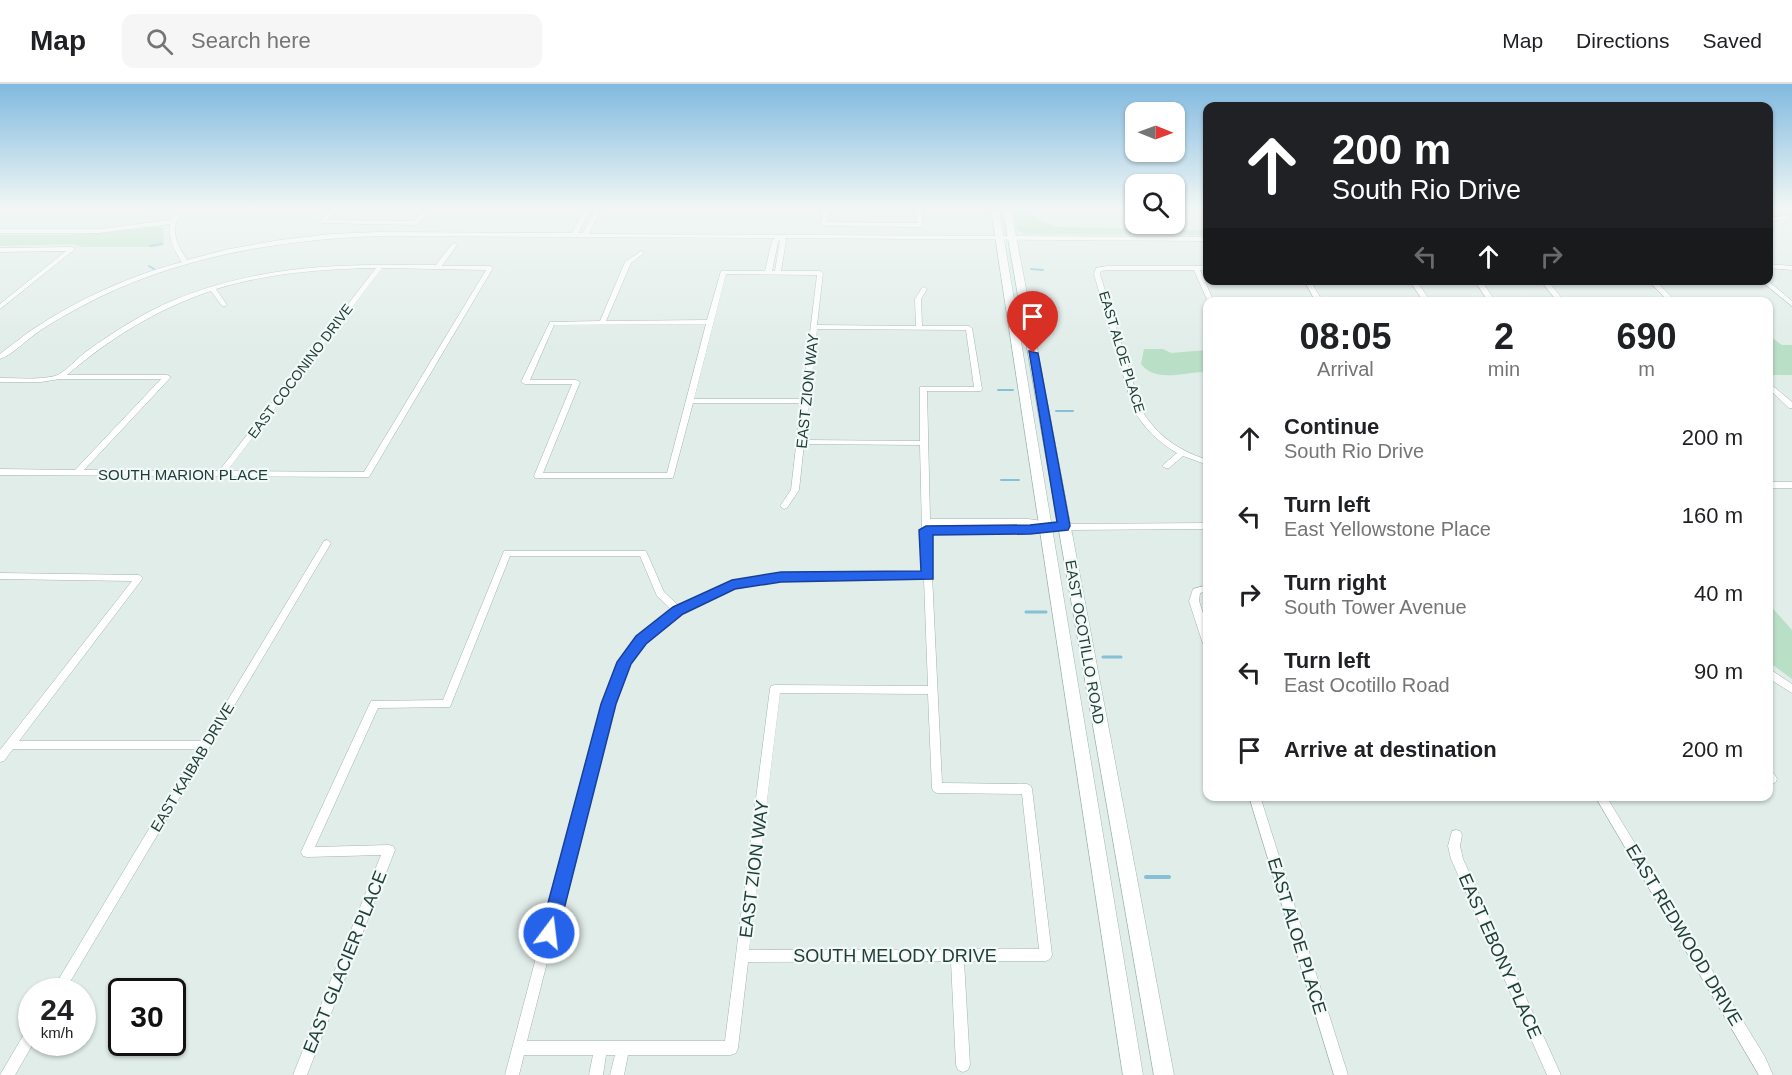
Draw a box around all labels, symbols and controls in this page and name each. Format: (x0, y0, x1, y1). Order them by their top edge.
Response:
search box (122, 14, 542, 68)
text: Map (30, 25, 86, 56)
icon: search (143, 25, 176, 58)
text: Search here (191, 28, 311, 53)
text: Map (1502, 29, 1543, 52)
text: Directions (1576, 29, 1669, 52)
text: Saved (1702, 29, 1762, 52)
north arrow (1125, 102, 1185, 162)
map controls (1125, 102, 1185, 234)
icon: ahead (1233, 126, 1311, 204)
text: 200 m (1332, 126, 1451, 173)
button: search (1125, 174, 1185, 234)
text: South Rio Drive (1332, 175, 1521, 205)
icon: left (1409, 240, 1442, 273)
icon: ahead (1472, 240, 1505, 273)
icon: right (1535, 240, 1568, 273)
street label: EAST ALOE PLACE (1096, 289, 1148, 415)
pin (1007, 291, 1058, 353)
icon: arrive (1016, 300, 1049, 333)
street label: EAST COCONINO DRIVE (244, 301, 356, 441)
text: 08:05 (1299, 316, 1391, 357)
text: 2 (1494, 316, 1514, 357)
text: 690 (1616, 316, 1677, 357)
street label: EAST ZION WAY (793, 333, 821, 449)
text: Arrival (1317, 358, 1374, 380)
text: min (1488, 358, 1520, 380)
text: m (1638, 358, 1655, 380)
text: Continue (1284, 414, 1379, 439)
icon: ahead (1233, 422, 1266, 455)
text: 200 m (1682, 425, 1743, 450)
text: South Rio Drive (1284, 440, 1424, 462)
street label: SOUTH MARION PLACE (98, 466, 268, 483)
text: Turn left (1284, 492, 1370, 517)
icon: left (1233, 500, 1266, 533)
text: 160 m (1682, 503, 1743, 528)
text: East Yellowstone Place (1284, 518, 1491, 540)
street label: EAST OCOTILLO ROAD (1062, 559, 1108, 726)
text: Turn right (1284, 570, 1386, 595)
icon: right (1233, 578, 1266, 611)
text: 40 m (1694, 581, 1743, 606)
text: South Tower Avenue (1284, 596, 1467, 618)
text: Turn left (1284, 648, 1370, 673)
icon: left (1233, 656, 1266, 689)
text: 90 m (1694, 659, 1743, 684)
text: East Ocotillo Road (1284, 674, 1450, 696)
street label: EAST KAIBAB DRIVE (147, 699, 237, 835)
icon: arrive (1233, 734, 1266, 767)
text: Arrive at destination (1284, 737, 1497, 762)
text: 200 m (1682, 737, 1743, 762)
street label: EAST ZION WAY (736, 799, 772, 939)
street label: EAST REDWOOD DRIVE (1622, 841, 1746, 1029)
street label: EAST ALOE PLACE (1264, 855, 1330, 1017)
street label: EAST GLACIER PLACE (299, 868, 391, 1056)
street label: EAST EBONY PLACE (1455, 870, 1545, 1042)
position arrow (517, 901, 581, 965)
street label: SOUTH MELODY DRIVE (793, 946, 997, 966)
speed limit sign: 30 (108, 978, 186, 1056)
text: 24 (40, 993, 74, 1026)
text: km/h (41, 1024, 73, 1041)

